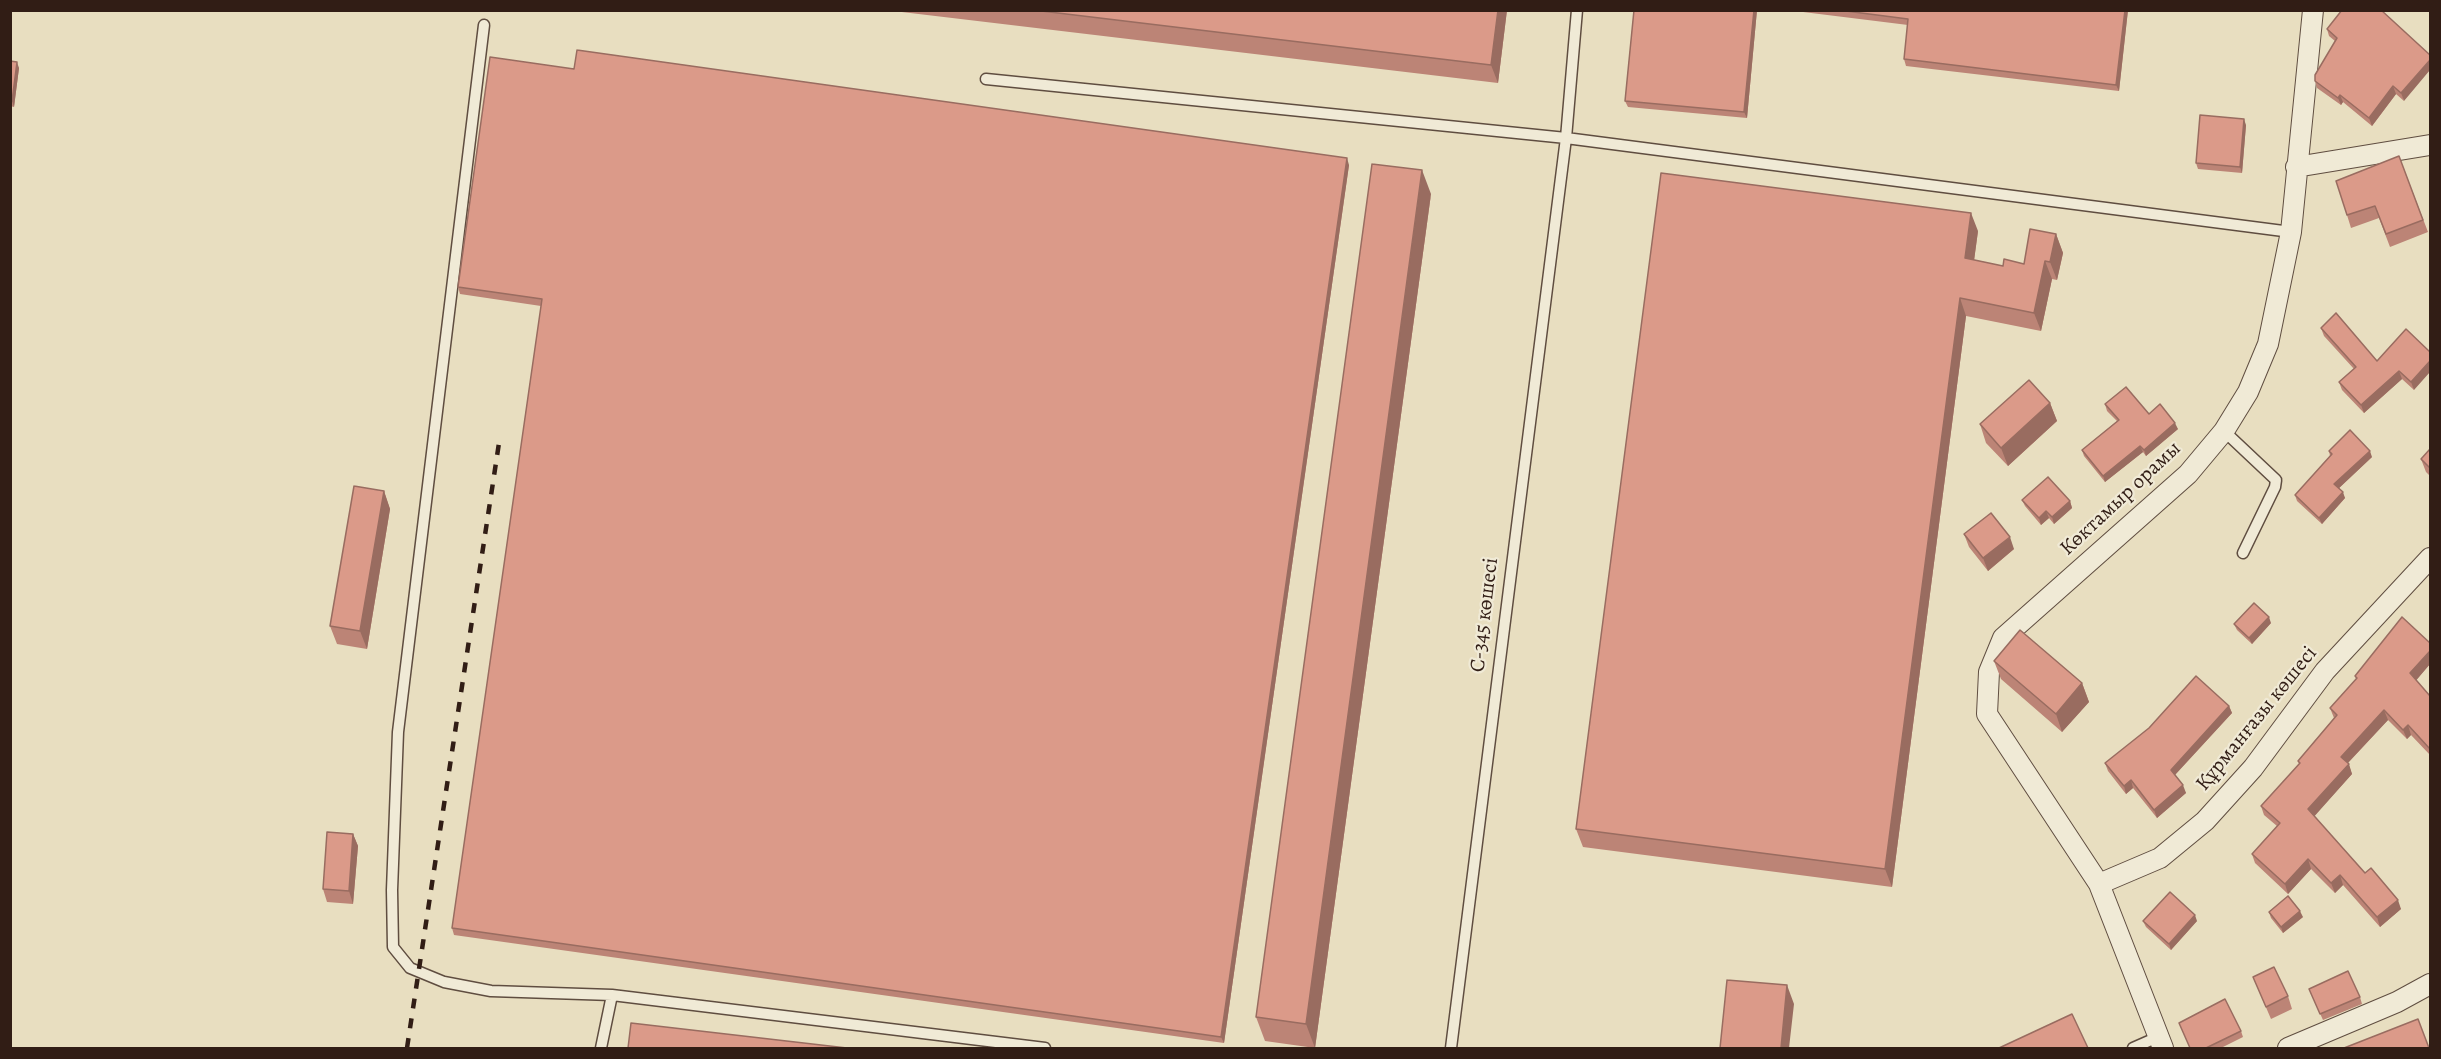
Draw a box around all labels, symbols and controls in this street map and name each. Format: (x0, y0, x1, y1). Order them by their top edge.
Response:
street label: Көктамыр орамы (2055, 437, 2187, 561)
street label: С-345 көшесі (1465, 556, 1505, 674)
street label: Құрманғазы көшесі (2191, 642, 2323, 796)

